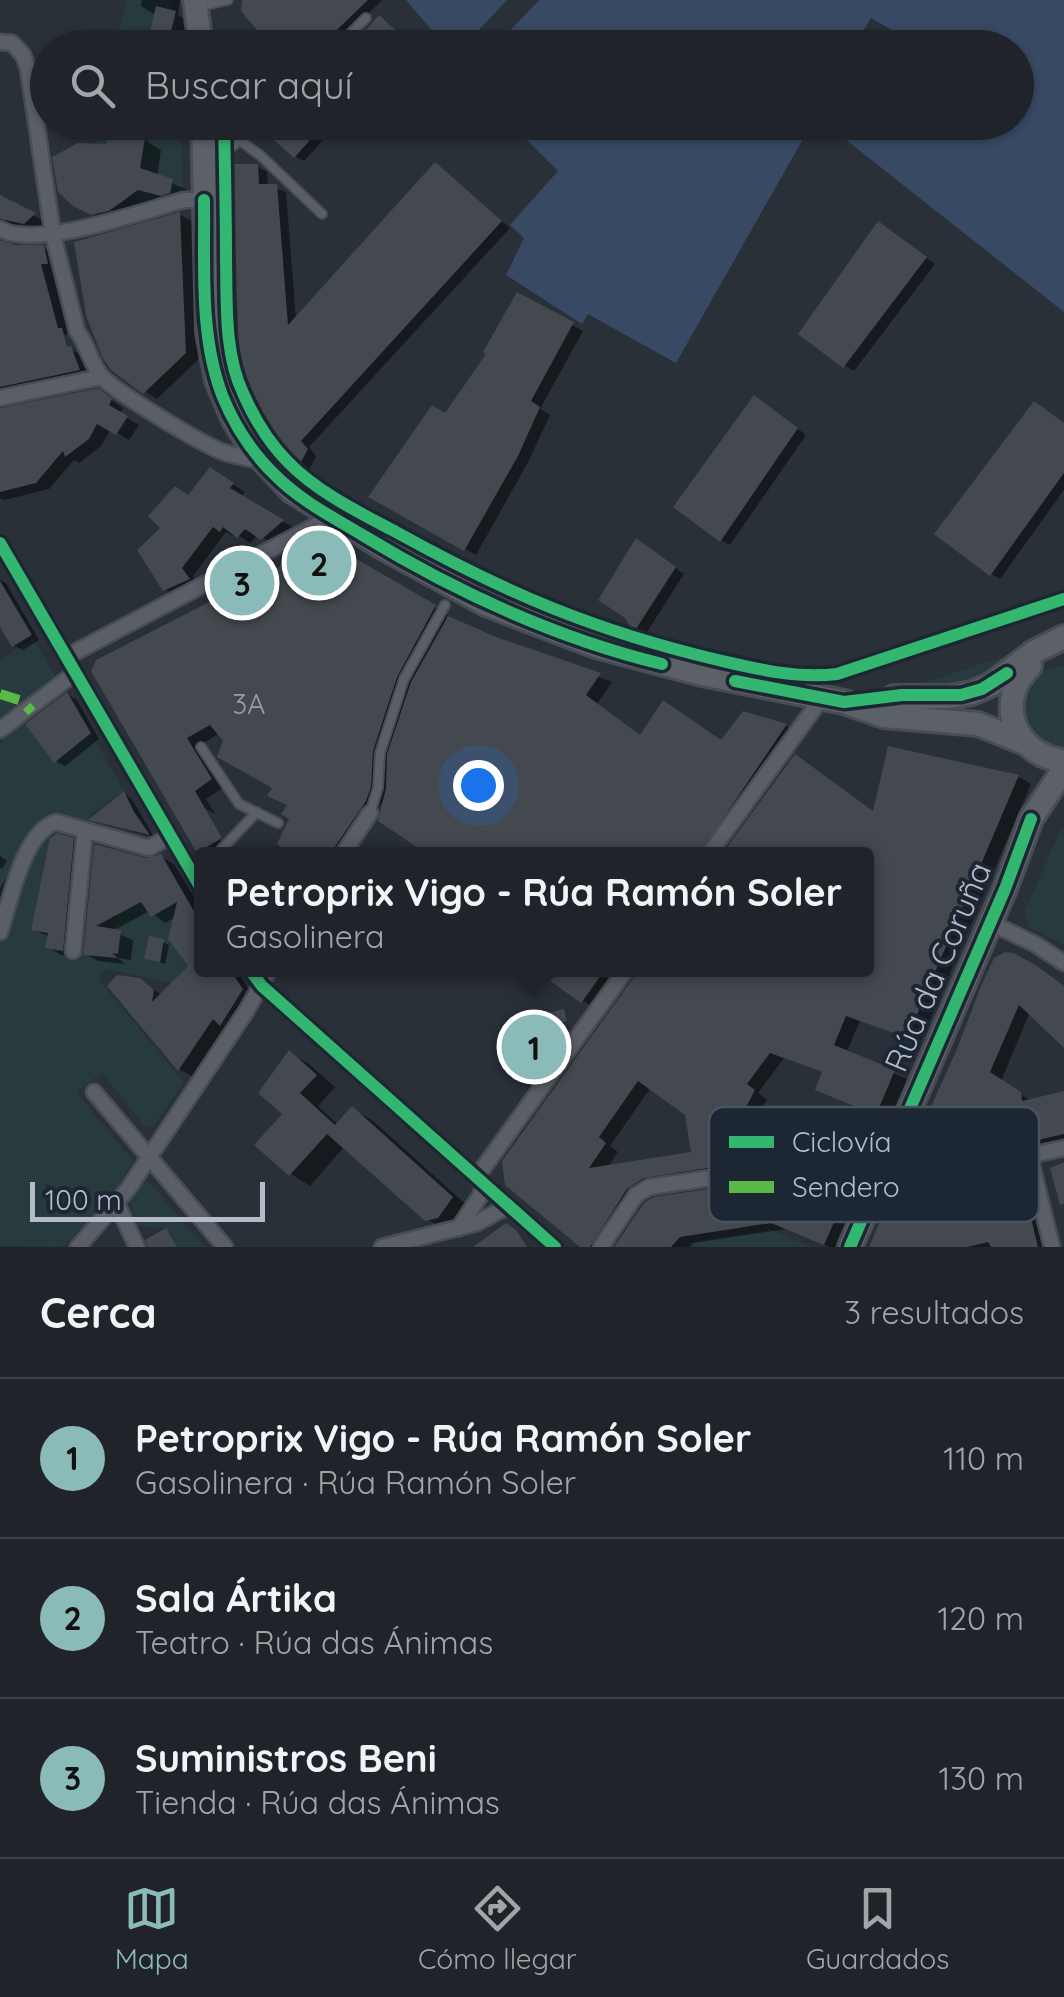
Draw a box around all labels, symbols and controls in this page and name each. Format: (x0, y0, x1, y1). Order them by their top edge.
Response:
search box (30, 30, 1034, 140)
icon: search (65, 58, 120, 113)
text: Buscar aquí (145, 61, 353, 109)
pin: 2 (286, 526, 352, 600)
pin: 3 (210, 546, 274, 620)
house number: 3A (233, 686, 265, 721)
your location (453, 760, 504, 811)
popup (194, 847, 874, 977)
street label: Rúa da Coruña (875, 856, 999, 1077)
text: Petroprix Vigo - Rúa Ramón Soler (226, 868, 842, 916)
text: Gasolinera (226, 916, 384, 956)
pin: 1 (502, 1010, 566, 1084)
legend (709, 1107, 1039, 1222)
text: Ciclovía (792, 1124, 892, 1159)
text: Sendero (792, 1169, 900, 1204)
scale bar (30, 1177, 265, 1222)
text: 100 m (45, 1182, 122, 1217)
text: Cerca (40, 1286, 157, 1339)
text: 3 resultados (844, 1292, 1024, 1332)
text: Petroprix Vigo - Rúa Ramón Soler (135, 1414, 751, 1462)
text: 1 (66, 1438, 79, 1478)
text: 110 m (943, 1438, 1024, 1478)
text: Gasolinera · Rúa Ramón Soler (135, 1462, 576, 1502)
text: Sala Ártika (135, 1574, 337, 1622)
text: 2 (63, 1598, 82, 1638)
text: 120 m (937, 1598, 1024, 1638)
text: Teatro · Rúa das Ánimas (135, 1622, 493, 1662)
text: Suministros Beni (135, 1734, 437, 1782)
text: 3 (64, 1758, 81, 1798)
text: 130 m (938, 1758, 1024, 1798)
text: Tienda · Rúa das Ánimas (135, 1782, 500, 1822)
tab: Mapa (115, 1881, 189, 1976)
tab: Cómo llegar (418, 1881, 577, 1976)
tab: Guardados (806, 1881, 949, 1976)

